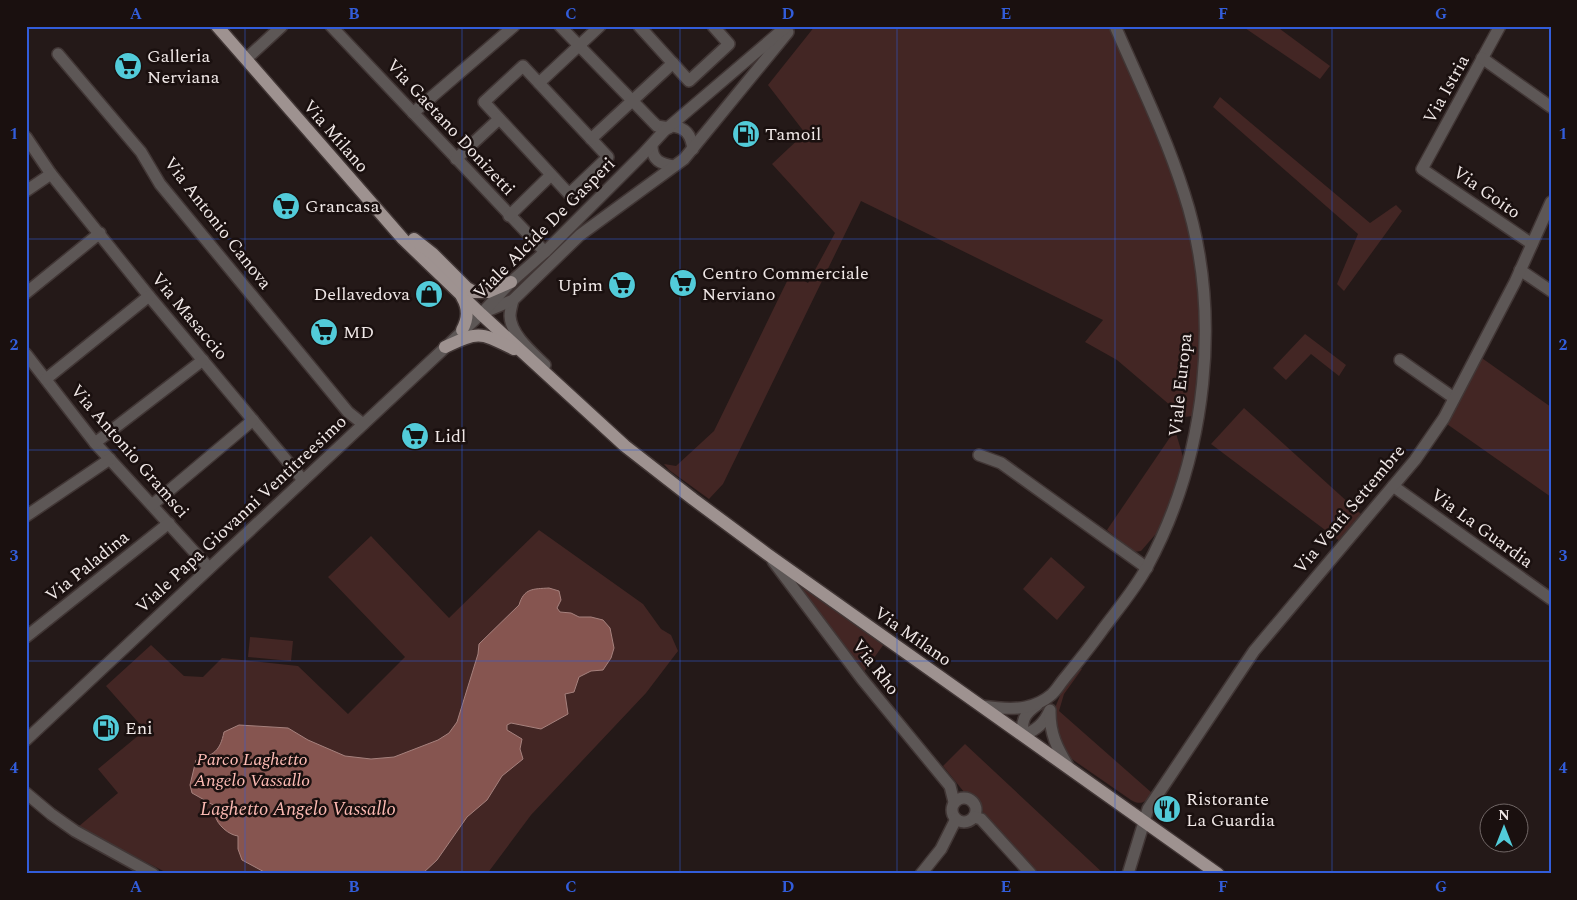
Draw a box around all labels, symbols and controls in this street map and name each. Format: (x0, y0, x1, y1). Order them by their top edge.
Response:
text: A (130, 2, 143, 26)
text: B (348, 2, 360, 26)
text: C (565, 2, 577, 26)
text: D (782, 2, 795, 26)
text: E (1001, 2, 1011, 26)
text: F (1218, 2, 1228, 26)
text: G (1435, 2, 1447, 26)
place label: Galleria Nerviana (147, 43, 220, 91)
street label: Via Istria (1416, 50, 1477, 129)
supermarket icon: Galleria Nerviana (113, 51, 143, 81)
street label: Via Gaetano Donizetti (380, 53, 521, 202)
street label: Via Milano (296, 94, 375, 179)
fuel station icon: Tamoil (731, 119, 761, 149)
place label: Tamoil (765, 121, 821, 148)
text: 1 (10, 122, 18, 146)
text: 1 (1559, 122, 1567, 146)
street label: Via Antonio Canova (157, 151, 278, 296)
street label: Viale Alcide De Gasperi (467, 151, 622, 306)
street label: Via Goito (1447, 159, 1526, 226)
supermarket icon: Grancasa (271, 191, 301, 221)
place label: Grancasa (305, 193, 380, 220)
place label: Centro Commerciale Nerviano (702, 260, 869, 308)
street label: Via Masaccio (145, 266, 235, 366)
supermarket icon: Centro Commerciale Nerviano (668, 268, 698, 298)
supermarket icon: Upim (607, 270, 637, 300)
place label: Upim (557, 272, 603, 299)
shop icon: Dellavedova (414, 279, 444, 309)
place label: Dellavedova (313, 281, 410, 308)
supermarket icon: MD (309, 317, 339, 347)
place label: MD (343, 319, 374, 346)
street label: Viale Europa (1162, 332, 1199, 438)
text: 2 (10, 333, 19, 357)
text: 2 (1559, 333, 1568, 357)
street label: Via Antonio Gramsci (64, 378, 196, 524)
street label: Viale Papa Giovanni Ventitreesimo (130, 409, 353, 620)
supermarket icon: Lidl (400, 421, 430, 451)
place label: Lidl (434, 423, 466, 450)
street label: Via Venti Settembre (1287, 439, 1412, 580)
street label: Via La Guardia (1425, 482, 1539, 575)
street label: Via Paladina (40, 524, 135, 609)
text: 3 (10, 544, 19, 568)
text: 3 (1559, 544, 1568, 568)
street label: Via Milano (868, 600, 957, 673)
street label: Via Rho (845, 634, 906, 701)
fuel station icon: Eni (91, 713, 121, 743)
place label: Eni (125, 715, 153, 742)
park label: Parco Laghetto Angelo Vassallo (193, 746, 310, 794)
text: 4 (10, 756, 19, 780)
text: 4 (1559, 756, 1568, 780)
place label: Ristorante La Guardia (1186, 786, 1275, 834)
restaurant icon: Ristorante La Guardia (1152, 794, 1182, 824)
water label: Laghetto Angelo Vassallo (200, 795, 396, 824)
north arrow (1480, 802, 1530, 852)
text: N (1498, 805, 1510, 826)
text: A (130, 875, 143, 899)
text: B (348, 875, 360, 899)
text: C (565, 875, 577, 899)
text: D (782, 875, 795, 899)
text: E (1001, 875, 1011, 899)
text: F (1218, 875, 1228, 899)
text: G (1435, 875, 1447, 899)

